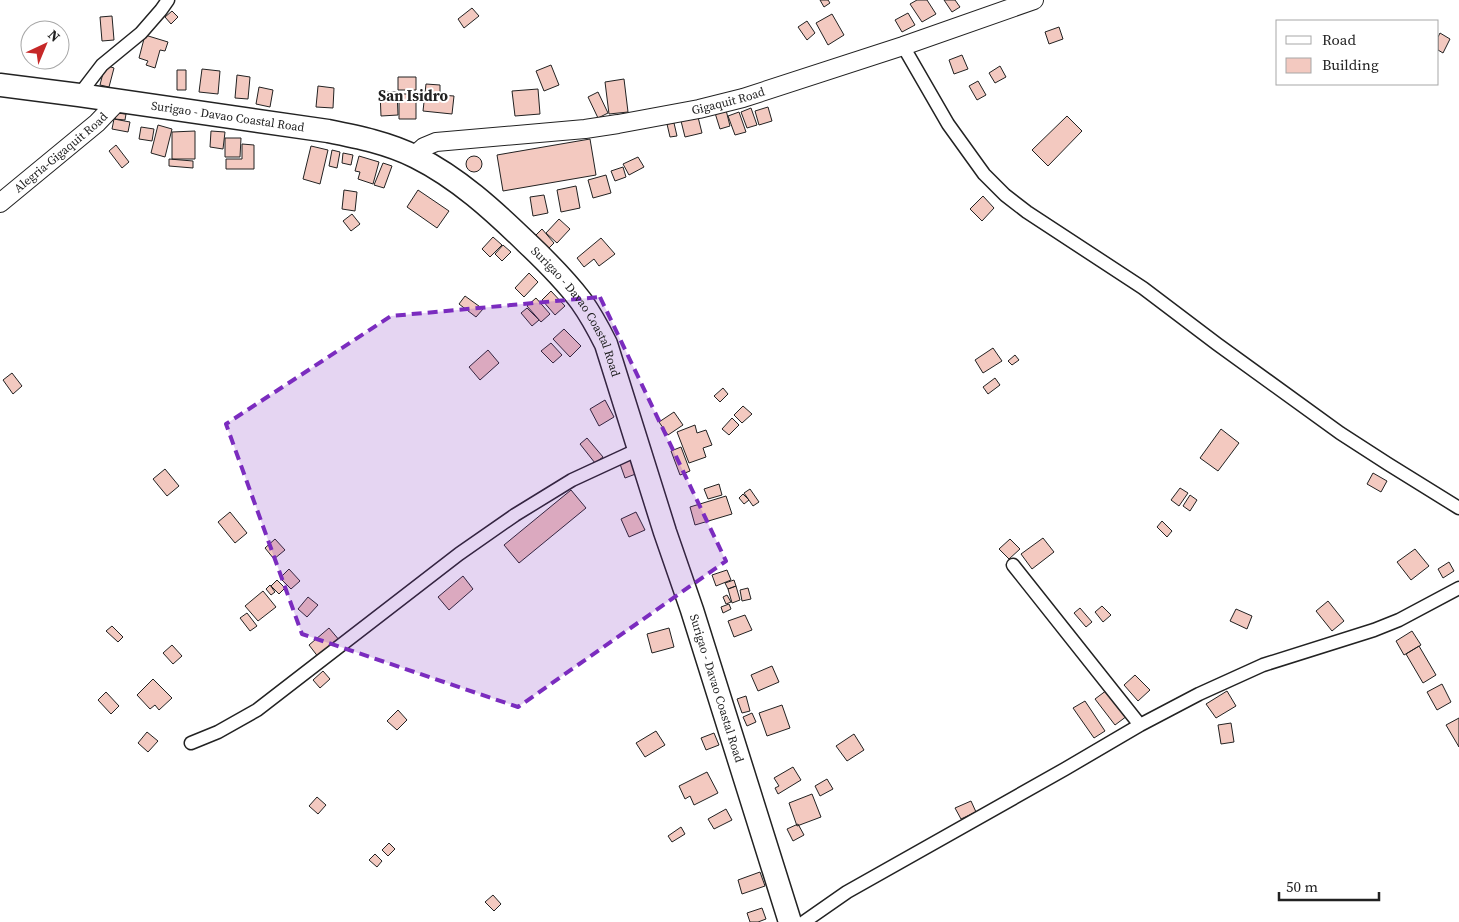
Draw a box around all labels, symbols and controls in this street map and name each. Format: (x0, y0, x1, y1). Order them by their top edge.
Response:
north arrow (20, 20, 70, 70)
legend (1276, 20, 1439, 85)
text: N (43, 25, 65, 46)
text: Road (1322, 29, 1356, 50)
text: Building (1322, 54, 1379, 75)
street label: Gigaquit Road (690, 83, 767, 118)
district label: San Isidro (378, 85, 448, 106)
street label: Surigao - Davao Coastal Road (150, 98, 306, 136)
street label: Alegria-Gigaquit Road (11, 109, 111, 196)
street label: Surigao - Davao Coastal Road (528, 243, 624, 379)
street label: Surigao - Davao Coastal Road (686, 612, 747, 765)
scale bar (1279, 870, 1379, 902)
text: 50 m (1286, 876, 1318, 897)

